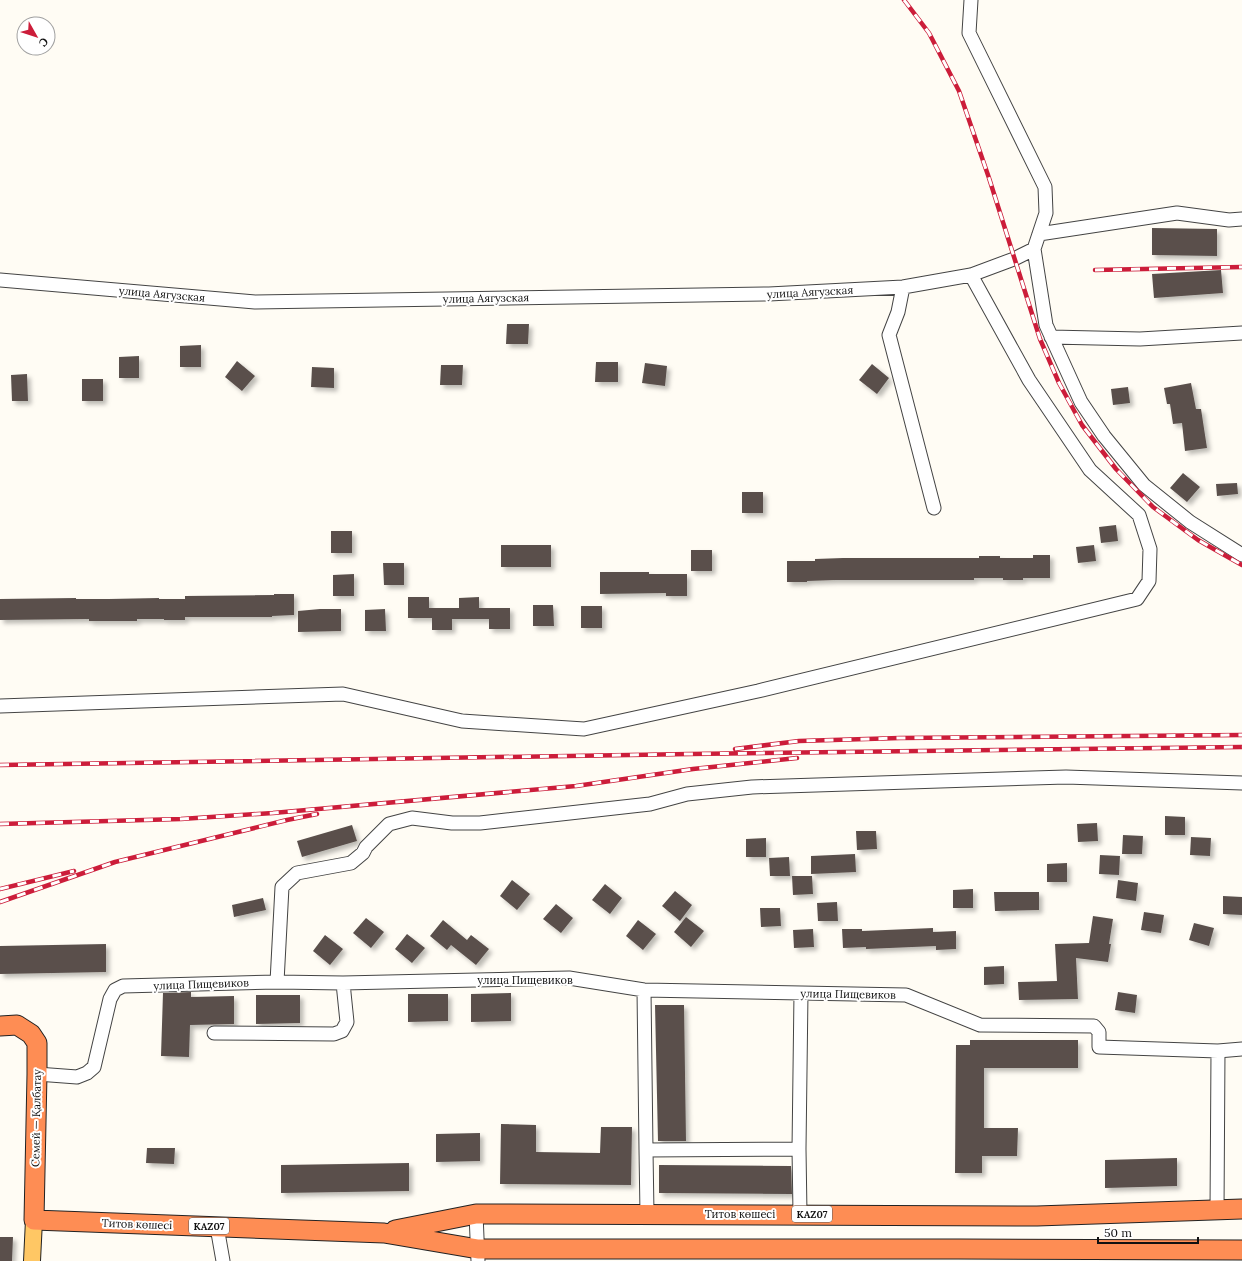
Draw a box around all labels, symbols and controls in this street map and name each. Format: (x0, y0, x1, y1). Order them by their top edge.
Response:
north arrow (16, 16, 56, 56)
text: С (36, 35, 52, 50)
street label: улица Аягузская (118, 283, 206, 305)
street label: улица Аягузская (766, 283, 854, 301)
street label: улица Аягузская (443, 290, 529, 306)
street label: улица Пищевиков (477, 973, 573, 987)
street label: улица Пищевиков (153, 975, 249, 993)
street label: улица Пищевиков (800, 986, 896, 1002)
street label: Семей — Қалбатау (28, 1069, 44, 1167)
road number: KAZ07 (792, 1206, 832, 1222)
street label: Титов көшесі (705, 1207, 775, 1221)
street label: Титов көшесі (102, 1216, 172, 1232)
road number: KAZ07 (189, 1218, 229, 1234)
scale bar (1098, 1219, 1198, 1245)
text: 50 m (1104, 1225, 1132, 1240)

